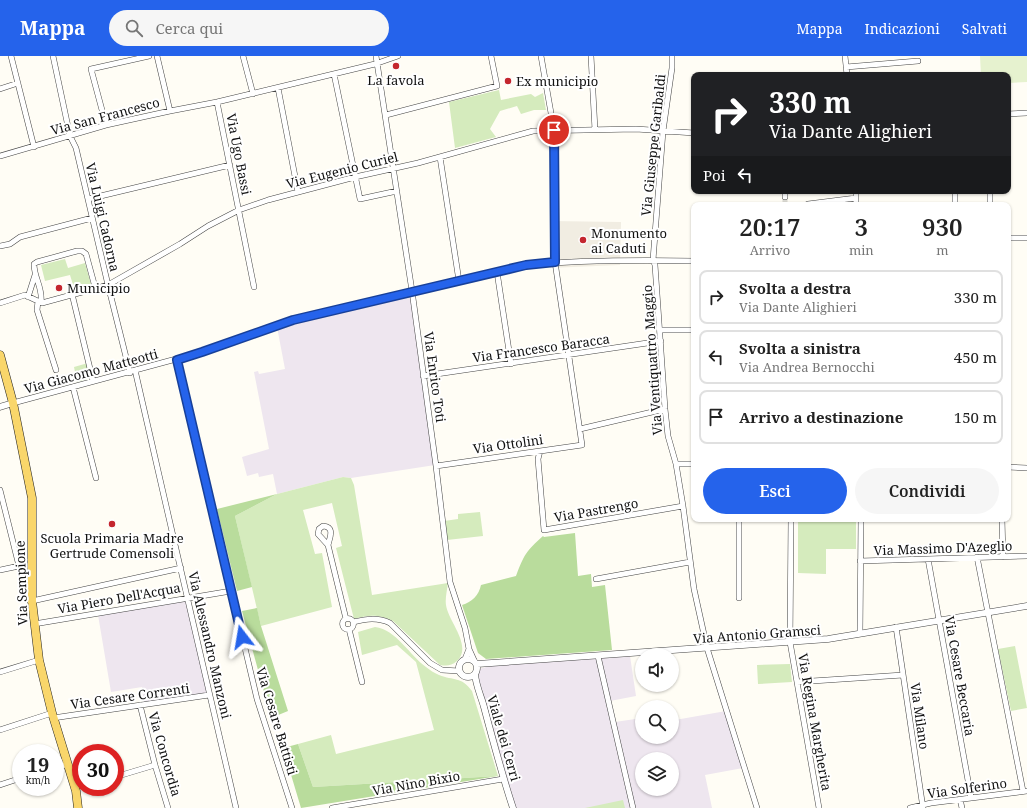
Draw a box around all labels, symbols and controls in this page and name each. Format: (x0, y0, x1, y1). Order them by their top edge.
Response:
search box (109, 10, 389, 46)
text: Mappa (20, 15, 85, 41)
icon: search (123, 17, 145, 39)
text: Cerca qui (155, 18, 223, 38)
text: Mappa (796, 19, 843, 38)
text: Indicazioni (865, 19, 940, 38)
text: Salvati (962, 19, 1007, 38)
marker: La favola (391, 61, 401, 71)
place label: La favola (367, 71, 425, 89)
place label: Ex municipio (516, 72, 598, 90)
street label: Via Giuseppe Garibaldi (637, 73, 669, 217)
marker: Ex municipio (503, 76, 513, 86)
text: 330 m (769, 83, 851, 121)
icon: right (703, 88, 755, 140)
street label: Via San Francesco (49, 93, 161, 139)
street label: Via Ugo Bassi (222, 112, 256, 196)
pin (537, 113, 571, 147)
icon: arrive (543, 119, 565, 141)
text: Via Dante Alighieri (769, 119, 932, 143)
street label: Via Eugenio Curiel (284, 147, 400, 193)
street label: Via Luigi Cadorna (82, 161, 124, 273)
icon: left (734, 164, 756, 186)
text: Poi (703, 165, 726, 185)
text: 20:17 (739, 210, 801, 243)
text: 3 (855, 210, 868, 243)
text: 930 (922, 210, 963, 243)
place label: Monumento ai Caduti (591, 224, 667, 257)
marker: Monumento ai Caduti (578, 235, 588, 245)
text: Arrivo (750, 241, 790, 259)
text: min (849, 241, 874, 259)
text: m (936, 241, 948, 259)
text: Svolta a destra (739, 278, 851, 298)
place label: Municipio (67, 279, 130, 297)
marker: Municipio (54, 283, 64, 293)
street label: Via Ventiquattro Maggio (638, 284, 666, 436)
icon: right (705, 286, 727, 308)
text: 330 m (954, 287, 997, 307)
text: Via Dante Alighieri (739, 298, 857, 316)
street label: Via Francesco Baracca (471, 329, 611, 367)
street label: Via Enrico Toti (420, 331, 450, 423)
text: Svolta a sinistra (739, 338, 861, 358)
street label: Via Giacomo Matteotti (22, 344, 160, 398)
icon: left (705, 346, 727, 368)
text: 450 m (954, 347, 997, 367)
text: Via Andrea Bernocchi (739, 358, 875, 376)
icon: arrive (705, 406, 727, 428)
text: Arrivo a destinazione (739, 407, 903, 427)
text: 150 m (954, 407, 997, 427)
street label: Via Ottolini (472, 430, 544, 458)
button: Esci (703, 468, 847, 514)
button: Condividi (855, 468, 999, 514)
street label: Via Pastrengo (552, 494, 640, 526)
marker: Scuola Primaria Madre Gertrude Comensoli (107, 519, 117, 529)
place label: Scuola Primaria Madre Gertrude Comensoli (40, 529, 184, 562)
street label: Via Massimo D'Azeglio (873, 537, 1013, 559)
street label: Via Sempione (11, 540, 31, 626)
street label: Via Alessandro Manzoni (184, 570, 236, 720)
street label: Via Piero Dell'Acqua (56, 578, 182, 618)
street label: Via Cesare Beccaria (941, 615, 979, 737)
position arrow (221, 616, 263, 658)
street label: Via Antonio Gramsci (693, 621, 821, 647)
map controls (635, 648, 679, 796)
button: sound (635, 648, 679, 692)
street label: Via Regina Margherita (794, 652, 836, 792)
street label: Via Cesare Battisti (252, 665, 302, 777)
street label: Via Cesare Correnti (69, 679, 191, 713)
street label: Via Milano (906, 681, 934, 751)
street label: Viale dei Cerri (483, 693, 525, 783)
button: search (635, 700, 679, 744)
street label: Via Concordia (144, 710, 186, 798)
speed limit sign: 30 (72, 744, 124, 796)
text: 19 (27, 751, 49, 778)
button: layers (635, 752, 679, 796)
street label: Via Nino Bixio (371, 766, 461, 800)
text: km/h (26, 773, 50, 787)
street label: Via Solferino (926, 774, 1008, 802)

